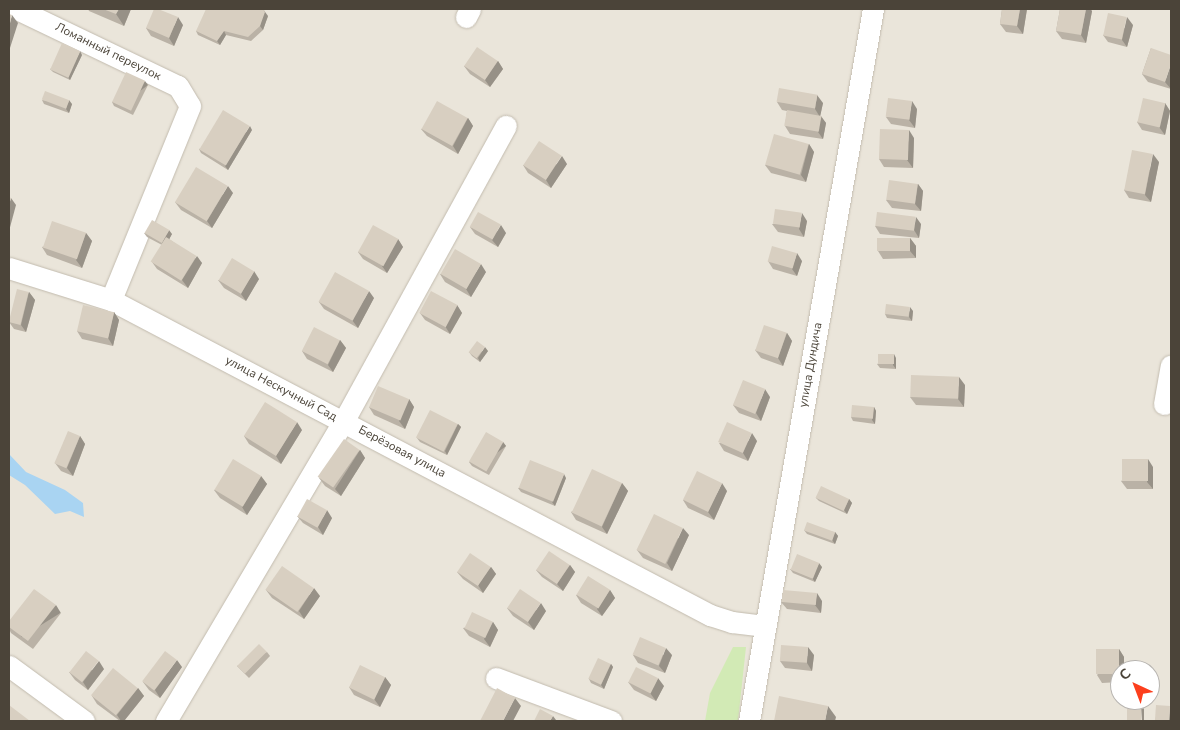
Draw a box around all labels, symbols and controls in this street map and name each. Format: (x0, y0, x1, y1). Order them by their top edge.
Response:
street label: Ломанный переулок (53, 20, 163, 84)
street label: улица Дундича (796, 321, 826, 409)
street label: улица Нескучный Сад (223, 353, 339, 425)
street label: Берёзовая улица (356, 423, 448, 481)
north arrow (1110, 660, 1160, 710)
text: С (1115, 664, 1135, 685)

